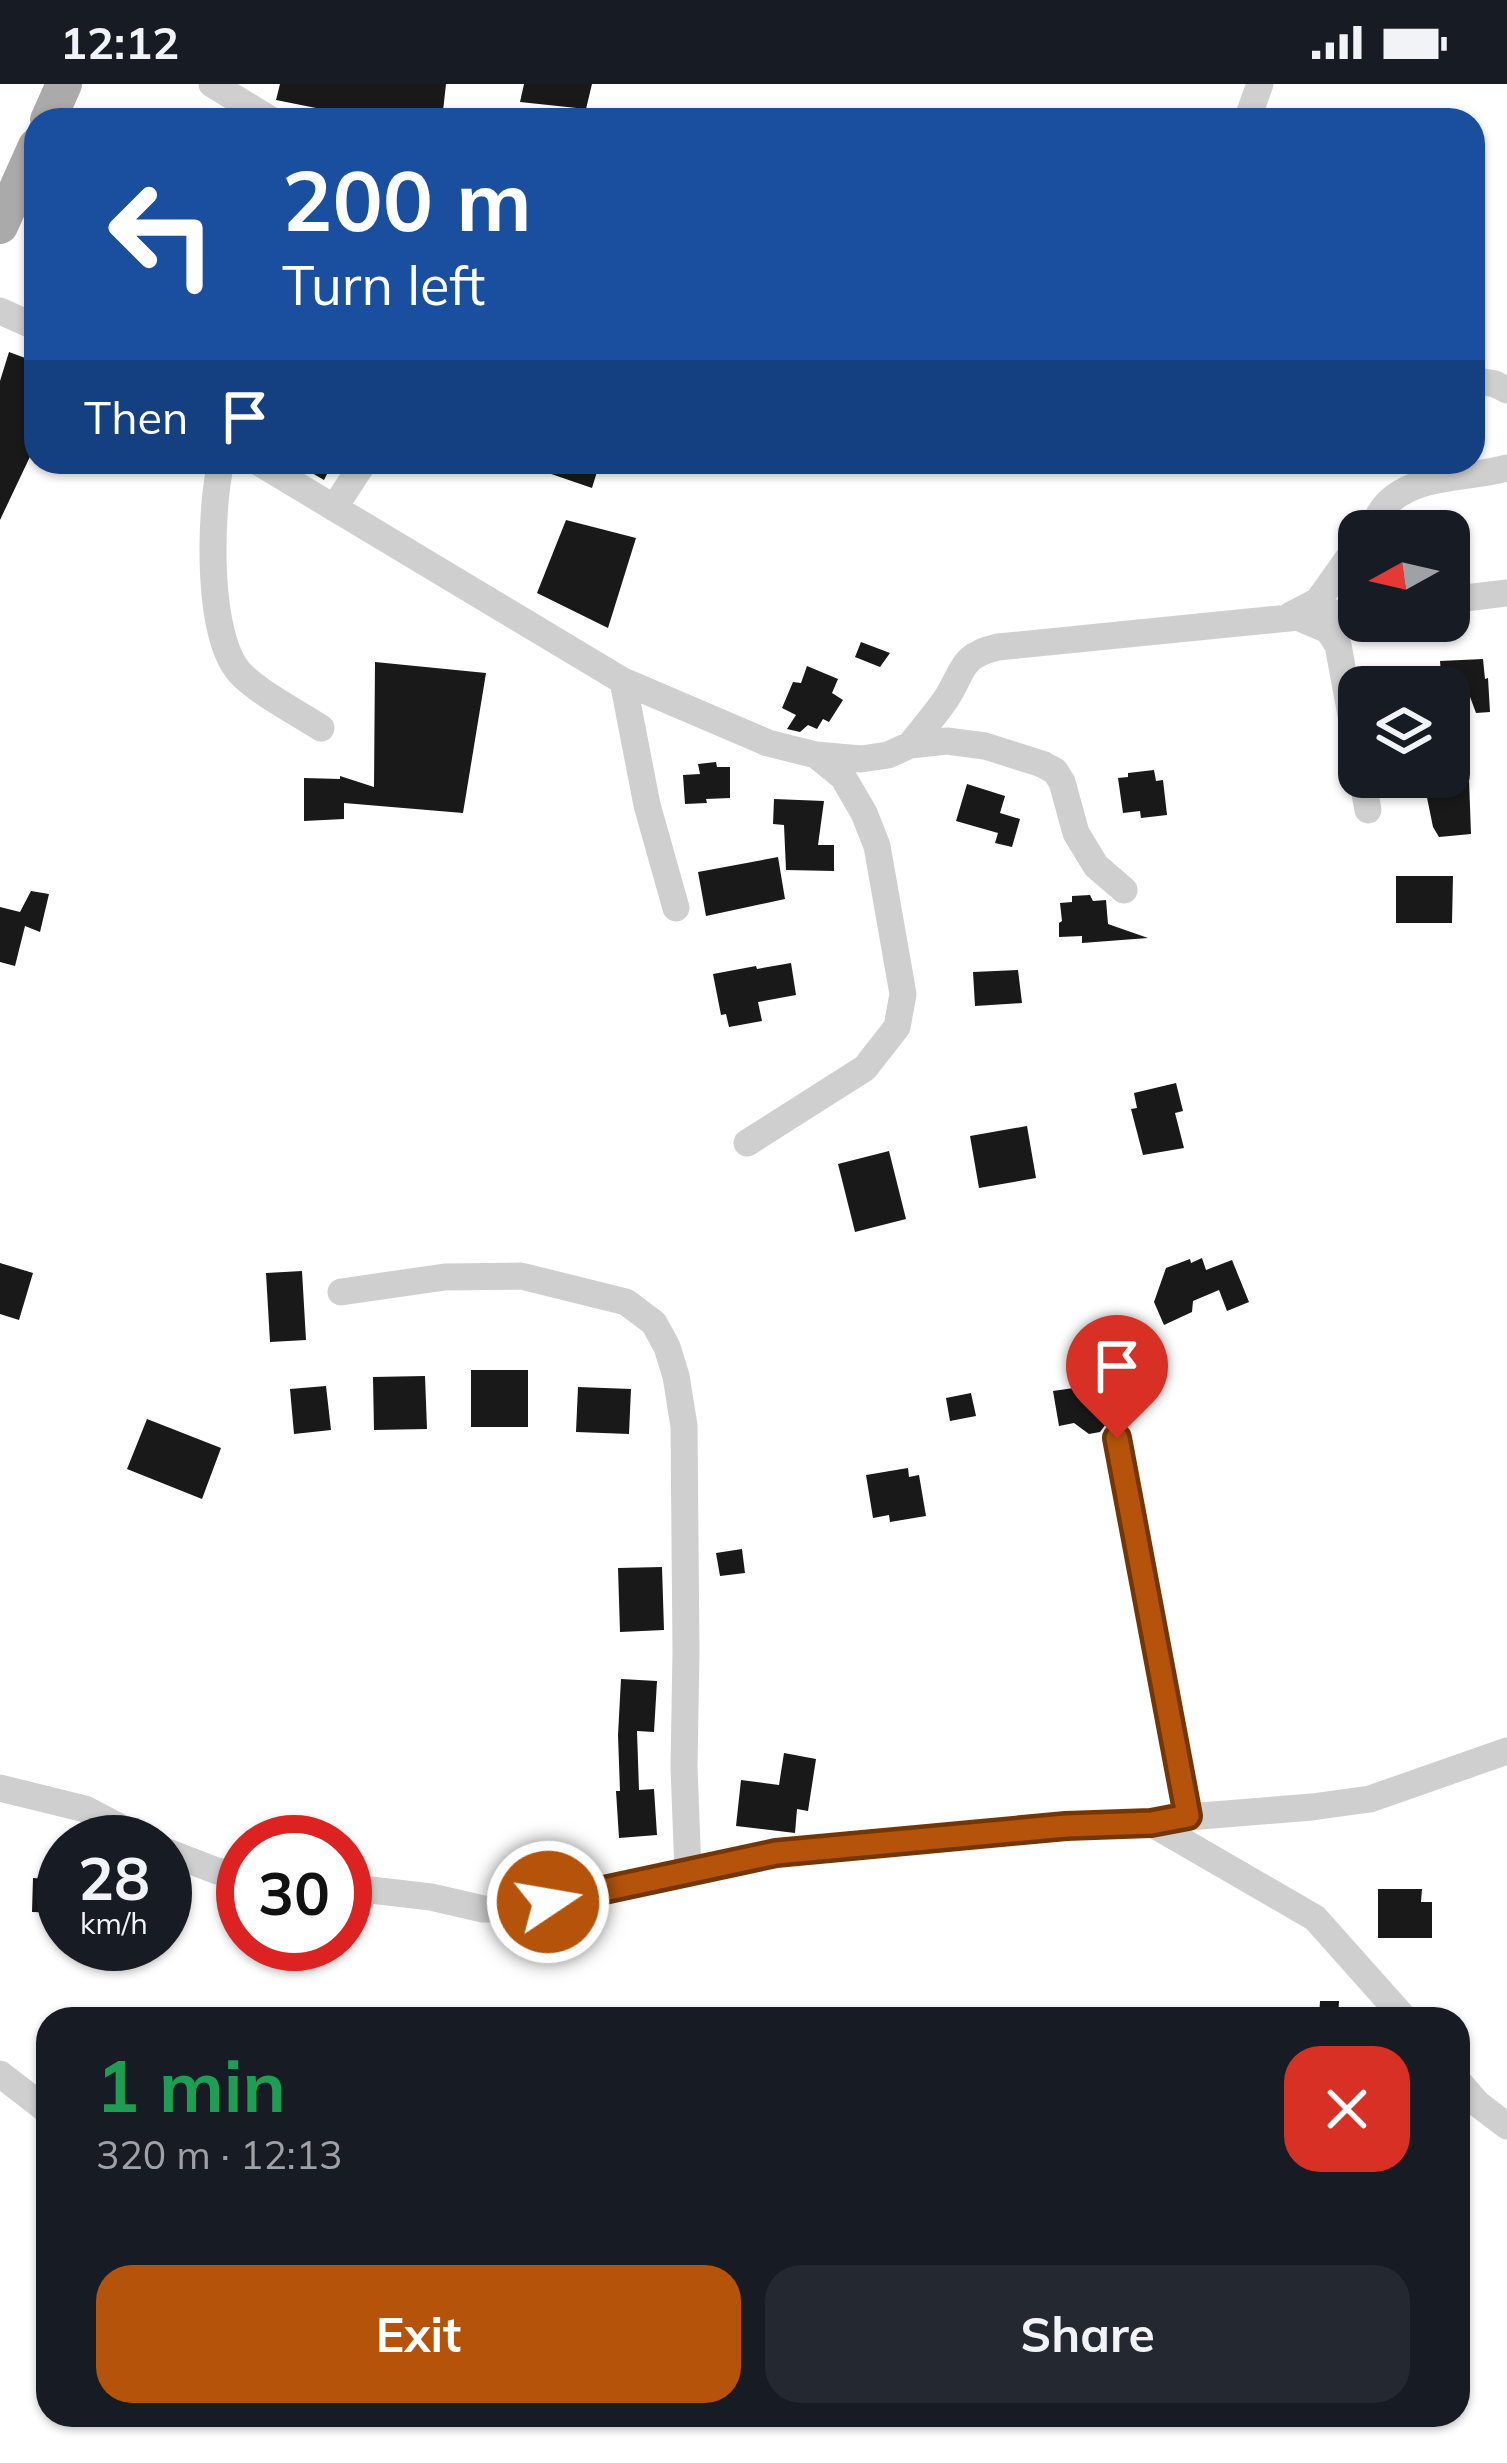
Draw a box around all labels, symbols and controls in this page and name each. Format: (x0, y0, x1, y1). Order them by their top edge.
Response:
text: 12:12 (60, 14, 179, 70)
text: 200 m (282, 147, 532, 252)
icon: left (84, 156, 240, 312)
text: Turn left (282, 251, 485, 319)
icon: arrive (212, 384, 278, 450)
text: Then (84, 389, 188, 445)
north arrow (1338, 510, 1470, 642)
map controls (1338, 510, 1470, 798)
button: layers (1338, 666, 1470, 798)
pin (1066, 1315, 1168, 1438)
icon: arrive (1084, 1333, 1150, 1399)
speed limit sign: 30 (216, 1815, 372, 1971)
position arrow (485, 1839, 611, 1965)
text: 28 (78, 1840, 150, 1915)
text: km/h (80, 1904, 148, 1942)
text: 1 min (96, 2040, 286, 2130)
button: close (1284, 2046, 1410, 2172)
text: 320 m · 12:13 (96, 2130, 342, 2179)
button: Exit (96, 2265, 741, 2403)
button: Share (765, 2265, 1410, 2403)

